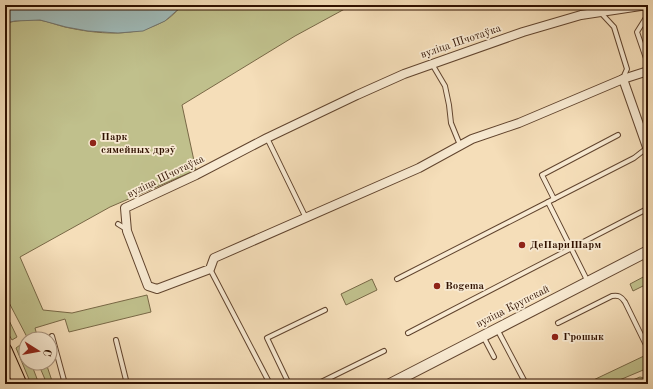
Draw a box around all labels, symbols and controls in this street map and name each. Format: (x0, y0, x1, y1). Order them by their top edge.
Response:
street label: вуліца Шчотаўка (419, 23, 503, 61)
place label: Парк сямейных дрэў (101, 132, 176, 156)
marker: Парк сямейных дрэў (88, 138, 98, 148)
street label: вуліца Шчотаўка (126, 153, 207, 200)
marker: ДеПариШарм (517, 240, 527, 250)
place label: ДеПариШарм (530, 240, 601, 251)
marker: Bogema (432, 281, 442, 291)
place label: Bogema (445, 281, 484, 292)
street label: вуліца Крупскай (475, 284, 551, 330)
north arrow (18, 331, 58, 371)
marker: Грошык (550, 332, 560, 342)
place label: Грошык (563, 332, 604, 343)
text: С (40, 348, 52, 357)

